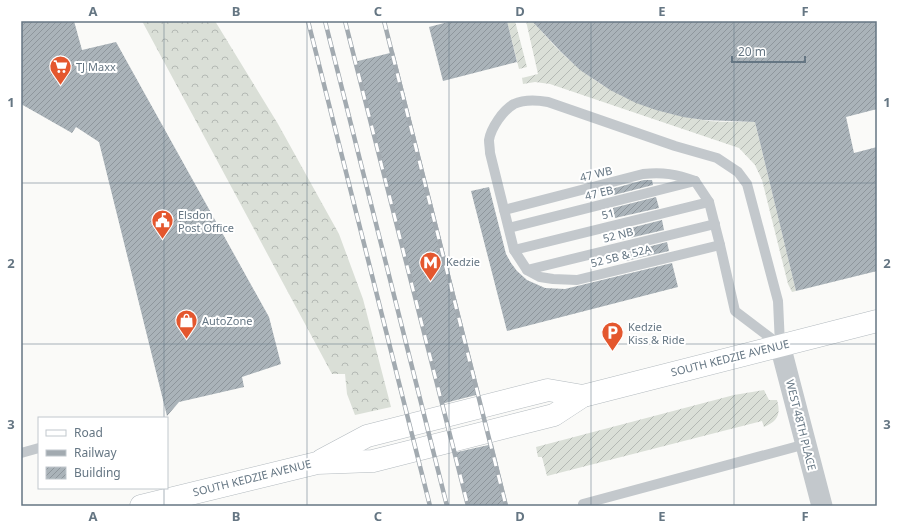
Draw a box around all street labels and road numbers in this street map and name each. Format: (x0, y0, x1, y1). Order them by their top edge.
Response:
street label: 47 WB (578, 162, 614, 185)
street label: 47 EB (583, 182, 615, 203)
street label: 51 (600, 205, 616, 222)
street label: 52 NB (601, 223, 635, 246)
street label: 52 SB & 52A (589, 241, 654, 270)
street label: SOUTH KEDZIE AVENUE (669, 336, 791, 379)
street label: WEST 48TH PLACE (783, 378, 820, 472)
street label: SOUTH KEDZIE AVENUE (191, 456, 313, 499)

